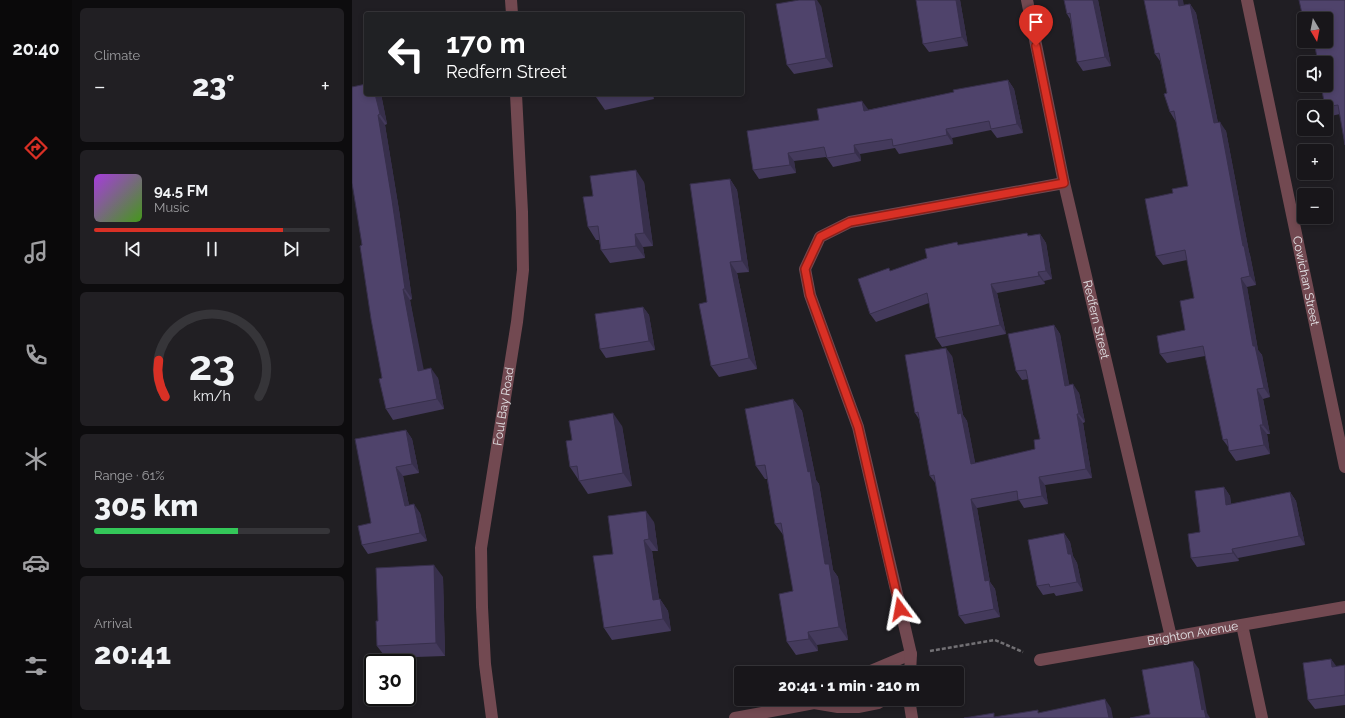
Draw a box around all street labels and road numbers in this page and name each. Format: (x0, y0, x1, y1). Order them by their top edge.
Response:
street label: Cowichan Street (1290, 235, 1322, 327)
street label: Redfern Street (1080, 279, 1112, 360)
street label: Foul Bay Road (490, 366, 517, 447)
street label: Brighton Avenue (1146, 619, 1239, 648)

